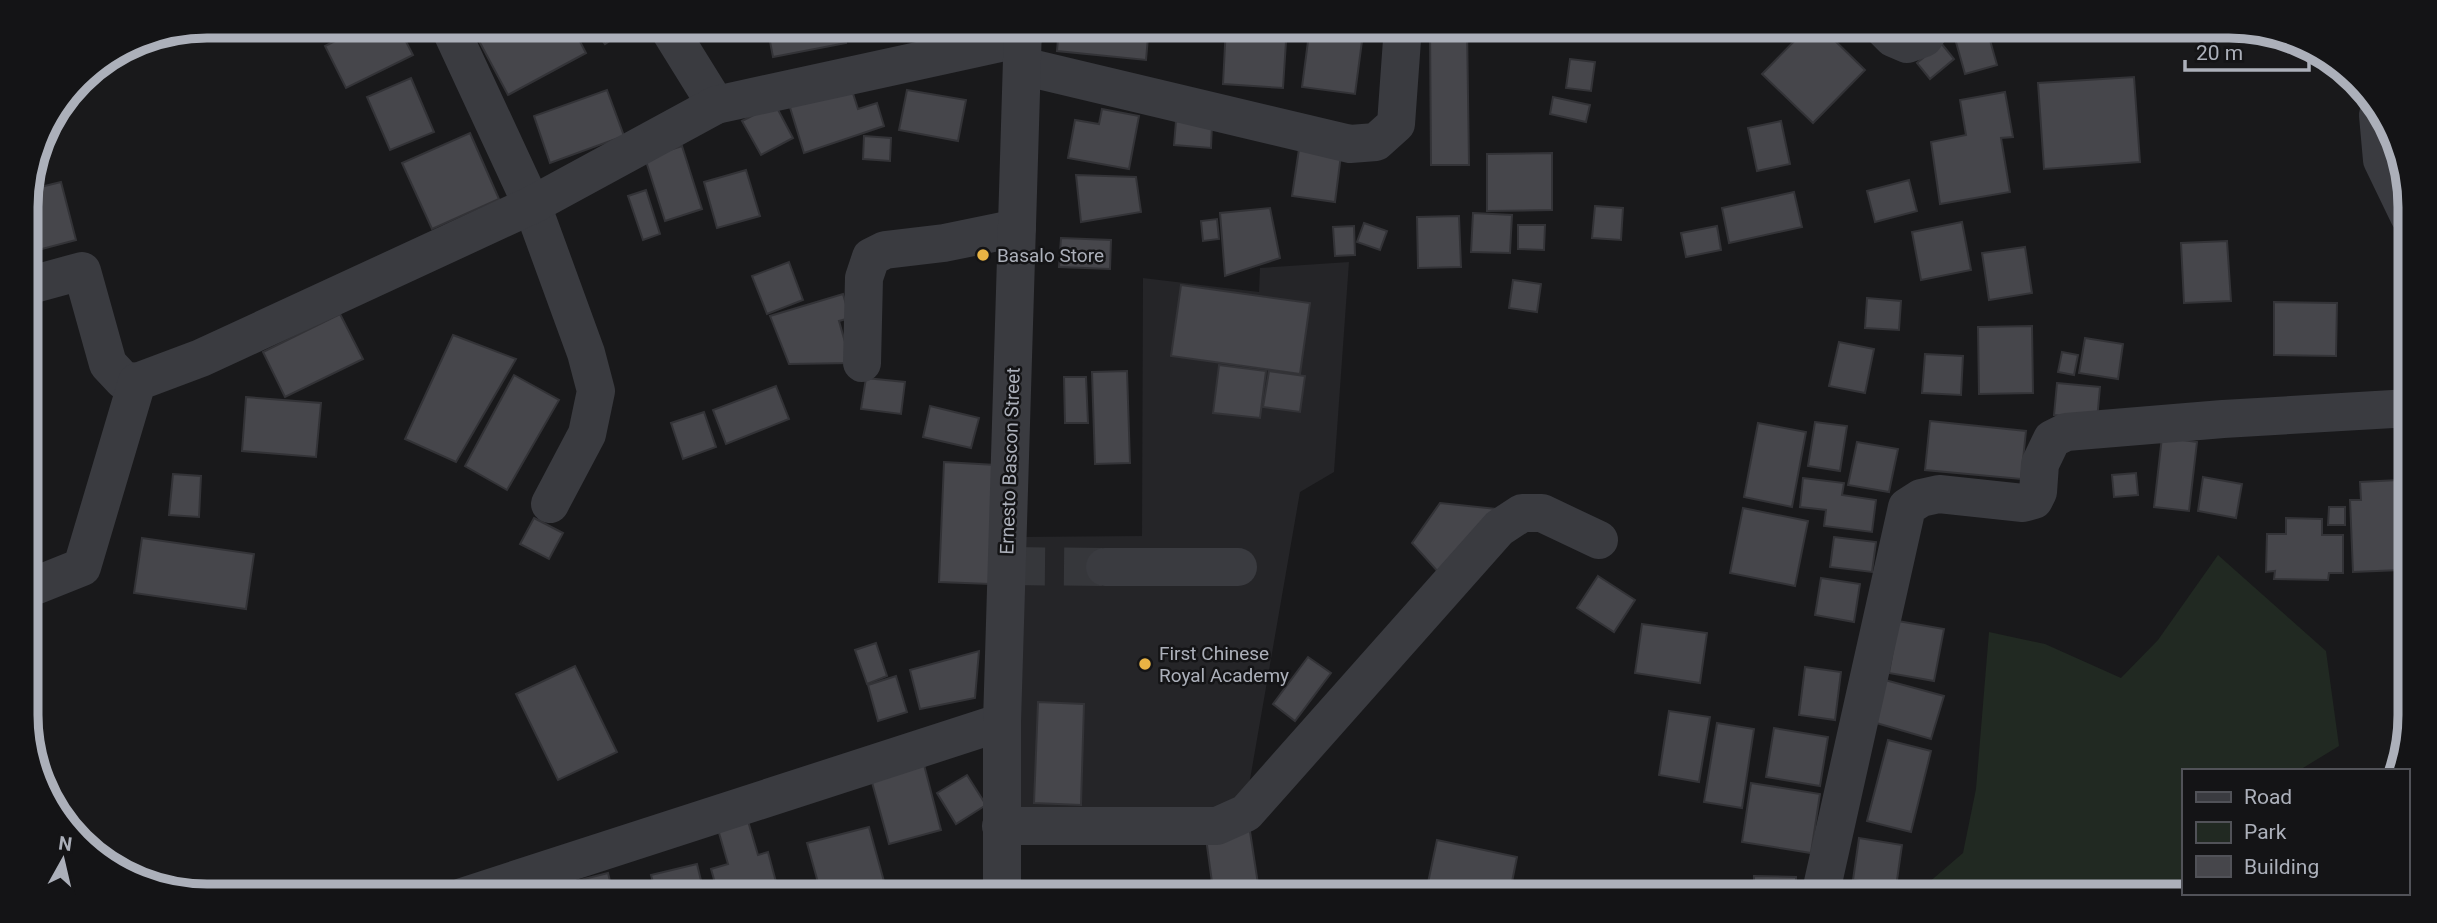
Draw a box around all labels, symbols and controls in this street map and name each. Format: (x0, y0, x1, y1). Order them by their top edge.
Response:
scale bar (2185, 28, 2309, 72)
text: 20 m (2196, 41, 2243, 65)
place label: Basalo Store (997, 244, 1104, 267)
marker: Basalo Store (975, 247, 991, 263)
street label: Ernesto Bascon Street (995, 367, 1025, 555)
place label: First Chinese Royal Academy (1159, 642, 1289, 687)
marker: First Chinese Royal Academy (1137, 656, 1153, 672)
legend (2182, 769, 2409, 895)
text: Road (2244, 785, 2292, 809)
text: Park (2244, 820, 2287, 844)
north arrow (28, 825, 98, 895)
text: N (57, 831, 74, 856)
text: Building (2244, 855, 2319, 879)

